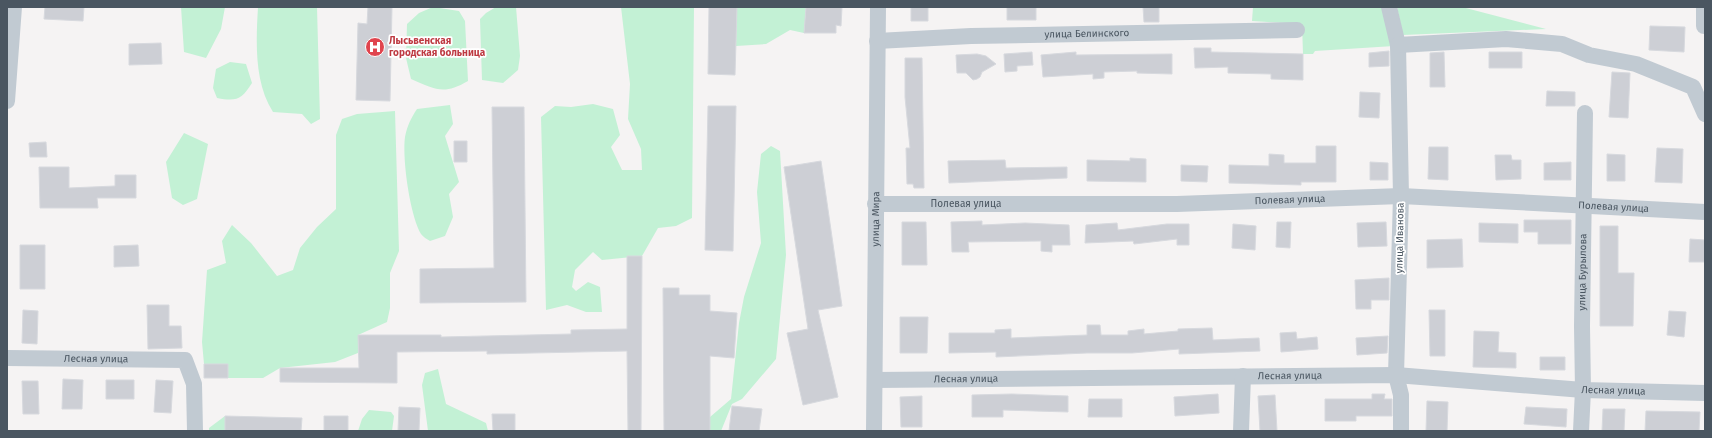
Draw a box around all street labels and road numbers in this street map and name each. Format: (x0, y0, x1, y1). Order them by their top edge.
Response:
street label: улица Белинского (1044, 27, 1130, 41)
street label: улица Мира (870, 191, 882, 247)
street label: Полевая улица (1254, 193, 1326, 207)
street label: Полевая улица (931, 198, 1001, 210)
street label: Полевая улица (1578, 199, 1649, 215)
street label: улица Иванова (1393, 202, 1407, 274)
street label: улица Бурылова (1576, 233, 1589, 311)
street label: Лесная улица (64, 353, 128, 365)
street label: Лесная улица (1258, 370, 1322, 382)
street label: Лесная улица (934, 373, 998, 385)
street label: Лесная улица (1581, 384, 1646, 398)

